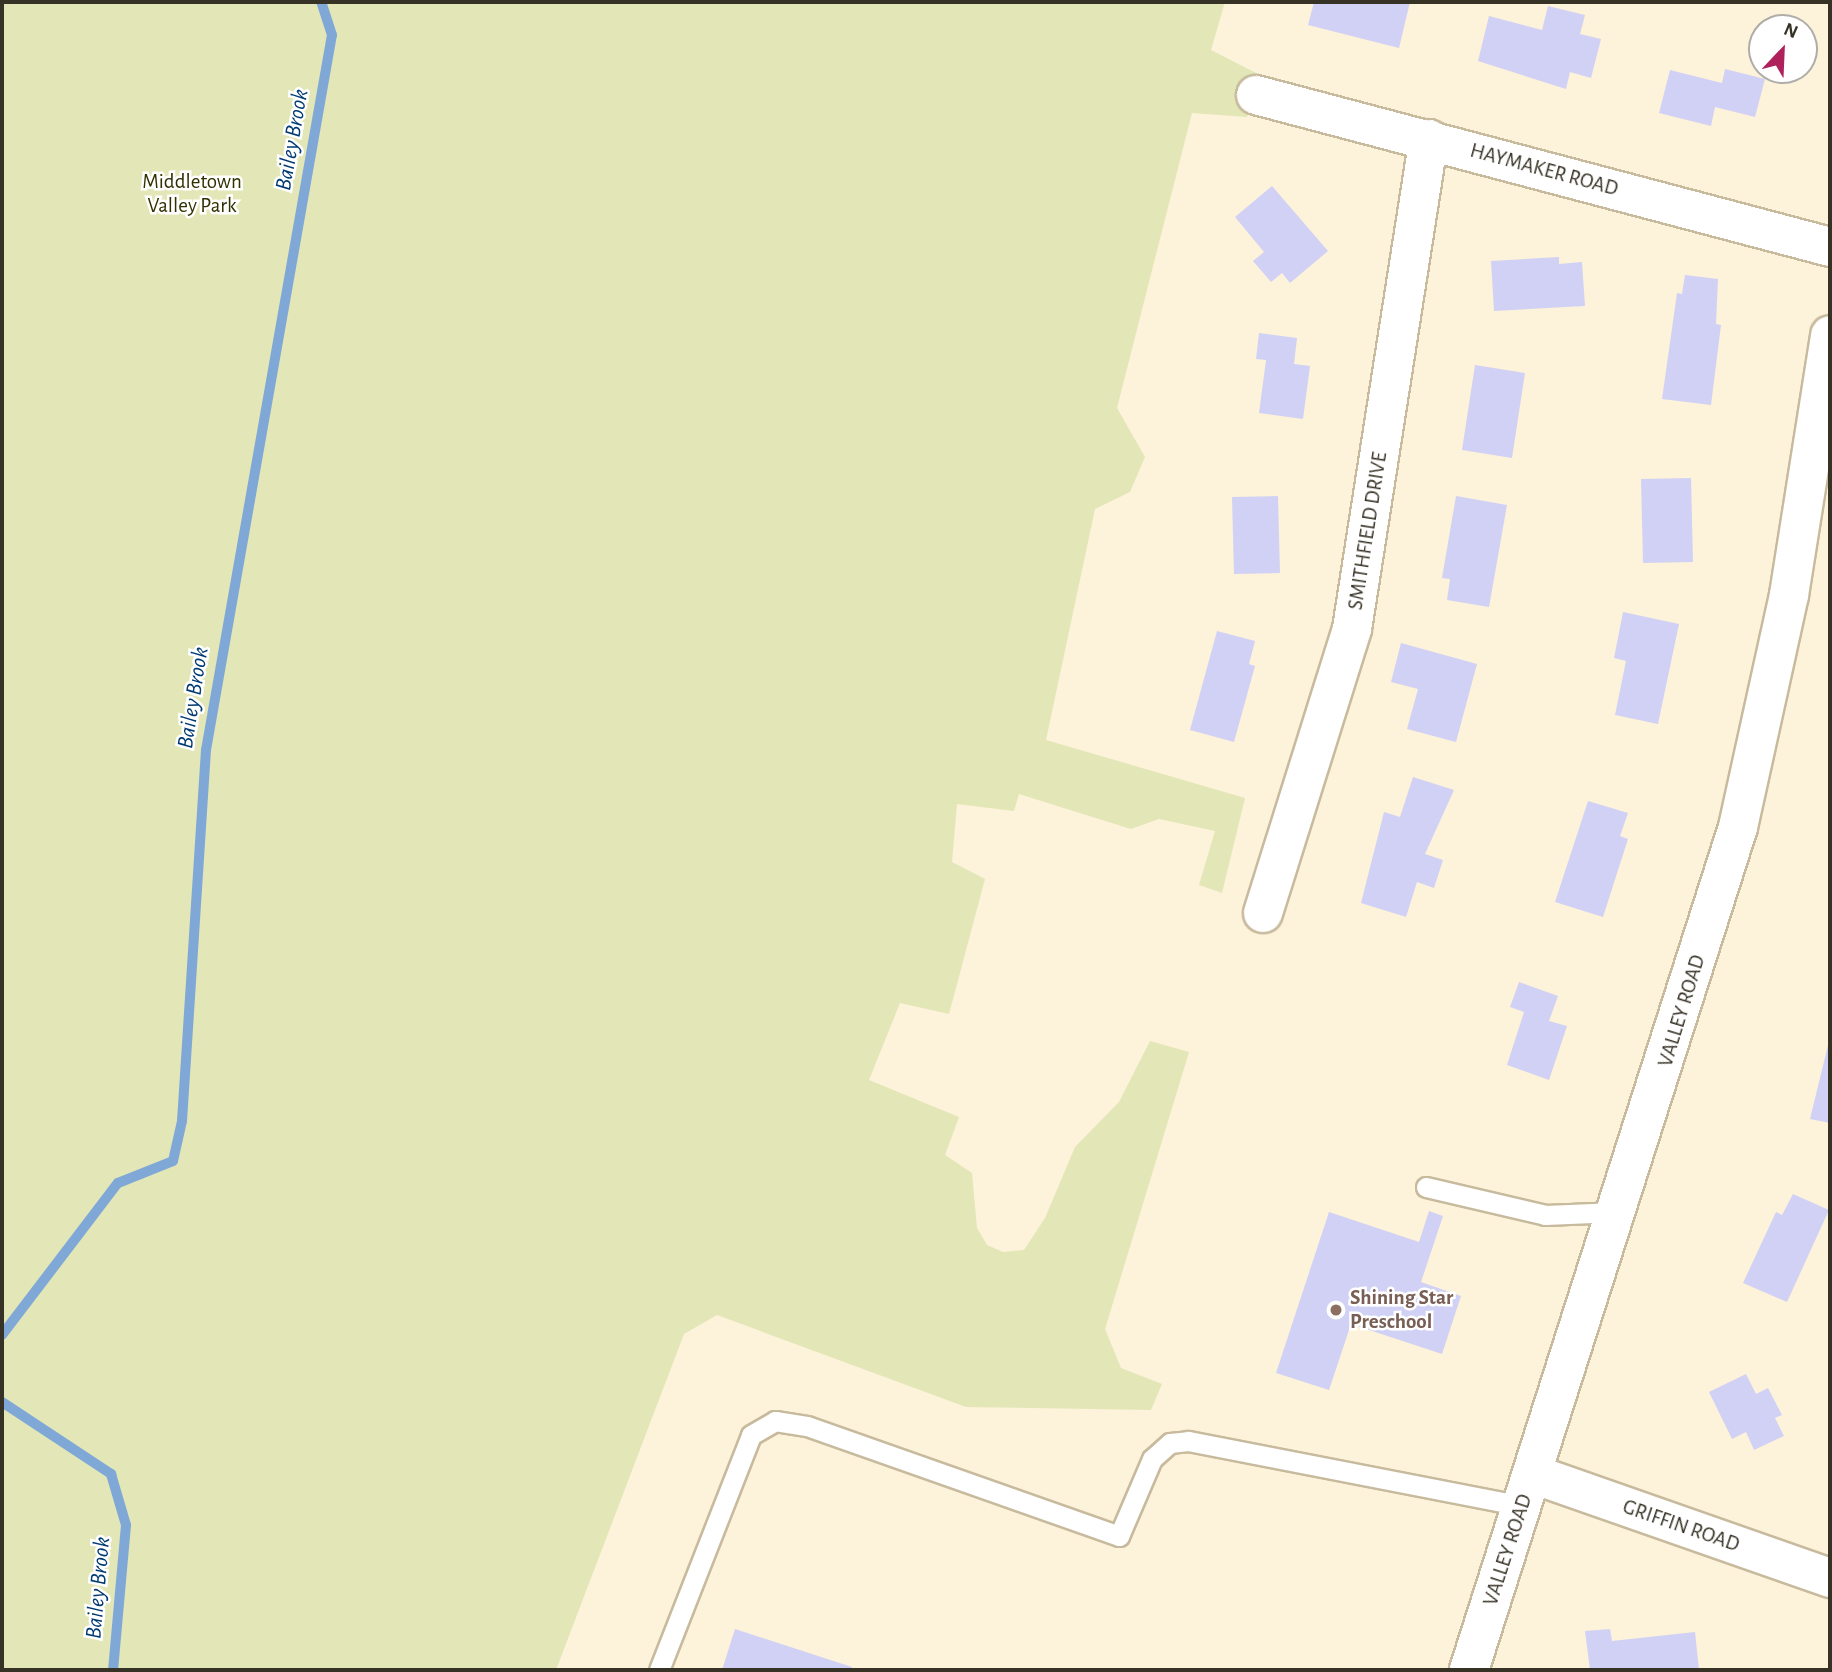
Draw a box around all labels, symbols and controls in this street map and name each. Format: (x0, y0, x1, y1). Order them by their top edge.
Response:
north arrow (1748, 14, 1818, 84)
text: N (1781, 20, 1800, 42)
water label: Bailey Brook (271, 87, 315, 193)
street label: HAYMAKER ROAD (1467, 138, 1621, 202)
park label: Middletown Valley Park (142, 169, 242, 219)
street label: SMITHFIELD DRIVE (1343, 450, 1393, 612)
water label: Bailey Brook (172, 645, 216, 751)
street label: VALLEY ROAD (1653, 952, 1711, 1070)
place label: Shining Star Preschool (1350, 1285, 1453, 1335)
marker: Shining Star Preschool (1328, 1302, 1344, 1318)
street label: VALLEY ROAD (1478, 1491, 1538, 1609)
street label: GRIFFIN ROAD (1619, 1494, 1743, 1558)
water label: Bailey Brook (81, 1536, 117, 1640)

